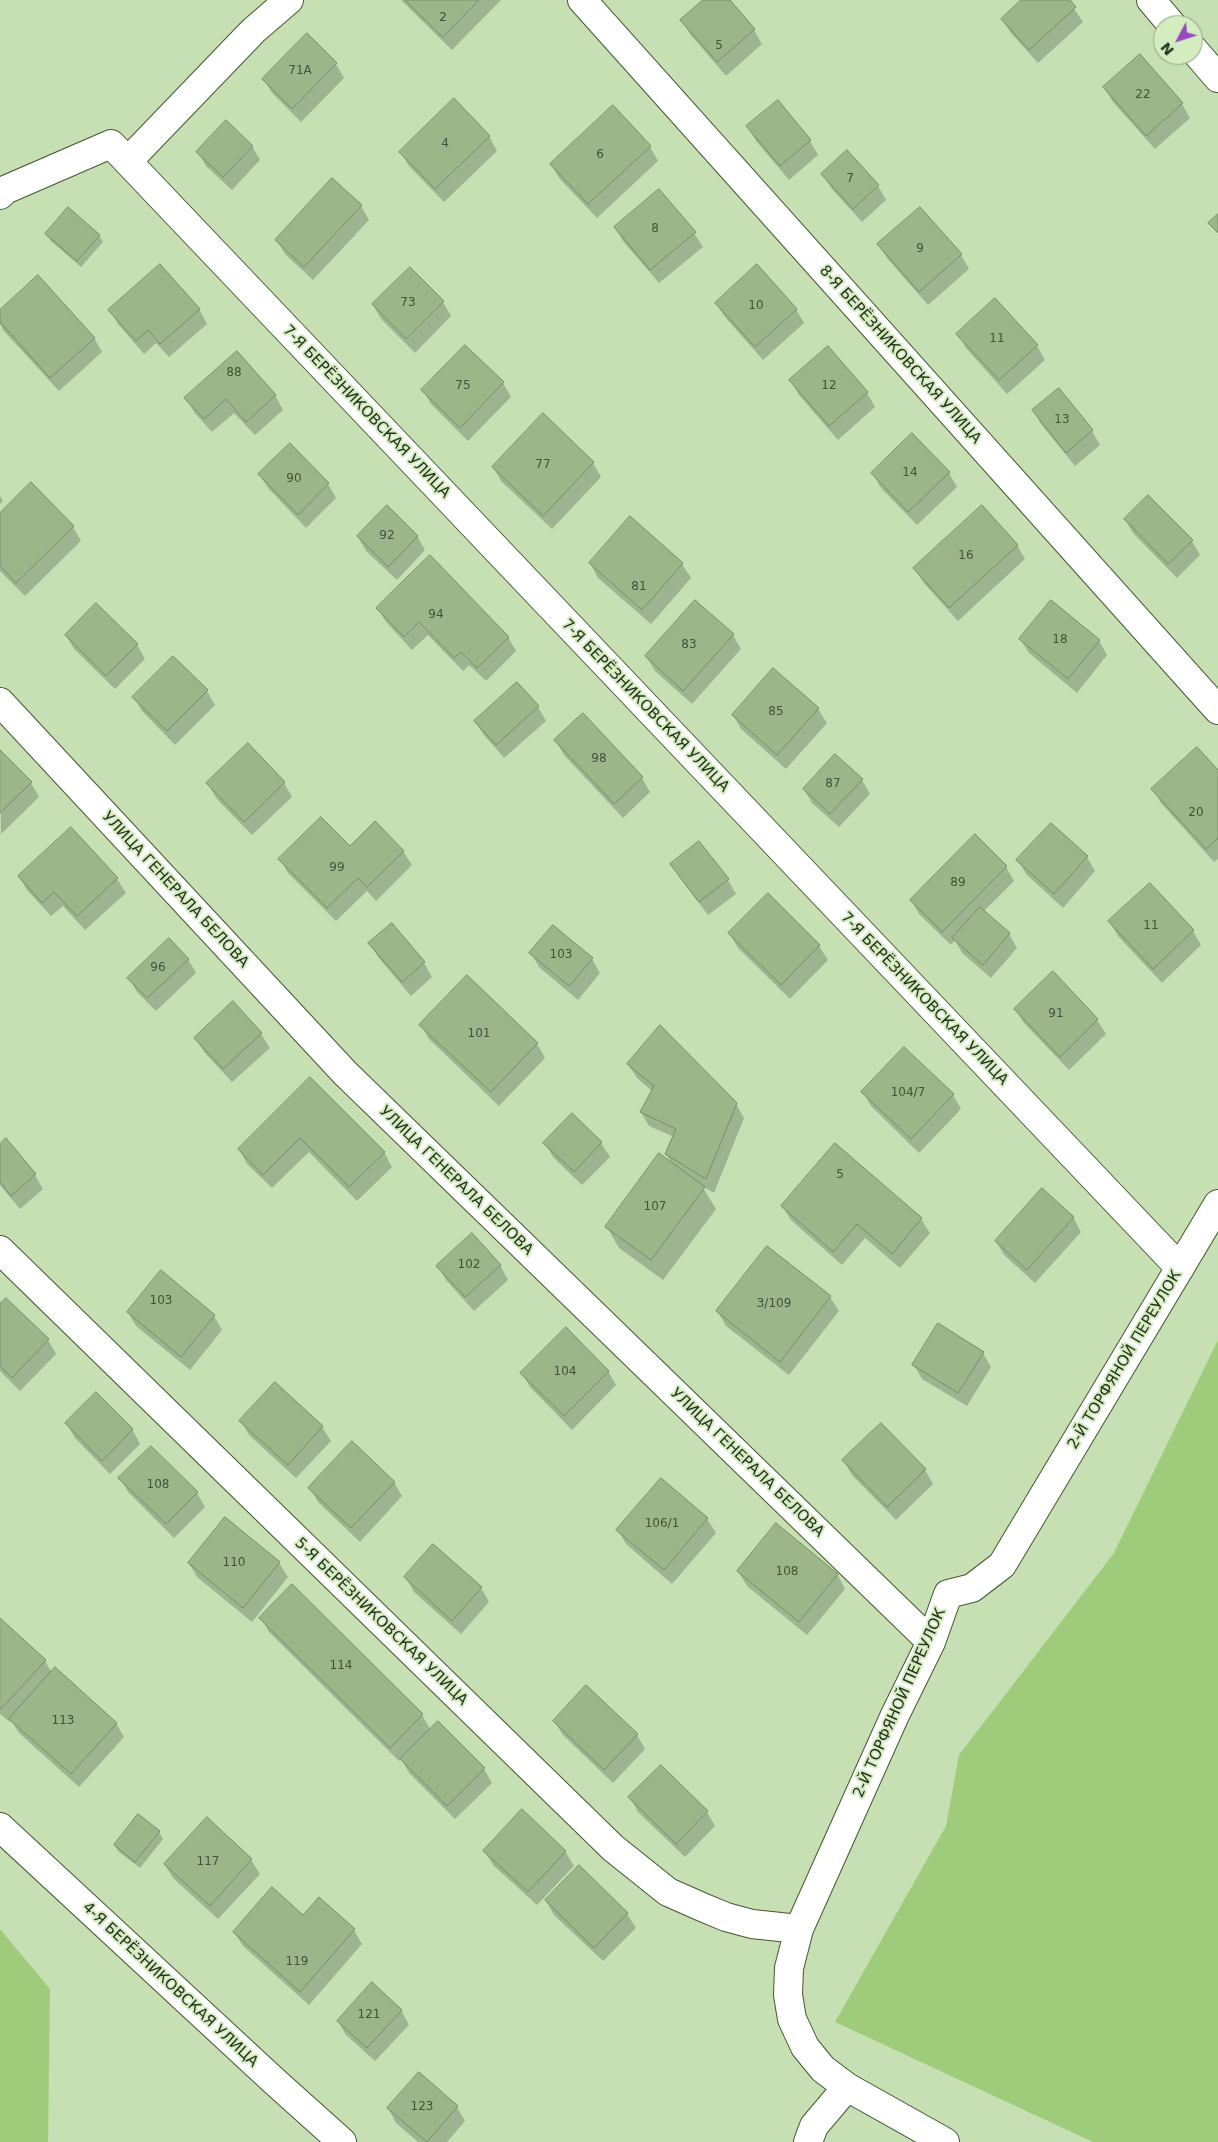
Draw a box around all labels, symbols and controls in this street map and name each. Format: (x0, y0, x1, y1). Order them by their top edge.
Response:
house number: 2 (439, 11, 447, 25)
north arrow (1153, 15, 1203, 65)
house number: 5 (715, 39, 723, 53)
text: N (1157, 39, 1177, 59)
house number: 71А (288, 64, 312, 78)
house number: 22 (1135, 88, 1151, 102)
house number: 4 (441, 137, 449, 151)
house number: 6 (596, 148, 604, 162)
house number: 7 (846, 172, 854, 186)
house number: 8 (651, 222, 659, 236)
house number: 9 (916, 242, 924, 256)
street label: 8-Я БЕРЁЗНИКОВСКАЯ УЛИЦА (815, 262, 985, 448)
house number: 73 (400, 296, 416, 310)
house number: 10 (748, 299, 764, 313)
street label: 7-Я БЕРЁЗНИКОВСКАЯ УЛИЦА (278, 322, 454, 502)
house number: 11 (989, 332, 1005, 346)
house number: 88 (226, 366, 242, 380)
house number: 75 (455, 379, 471, 393)
house number: 12 (821, 379, 837, 393)
house number: 13 (1054, 413, 1070, 427)
house number: 77 (535, 458, 551, 472)
house number: 14 (902, 466, 918, 480)
house number: 90 (286, 472, 302, 486)
house number: 92 (379, 529, 395, 543)
house number: 16 (958, 549, 974, 563)
house number: 81 (631, 580, 647, 594)
house number: 94 (428, 608, 444, 622)
street label: 7-Я БЕРЁЗНИКОВСКАЯ УЛИЦА (557, 616, 733, 796)
house number: 18 (1052, 633, 1068, 647)
house number: 83 (681, 638, 697, 652)
house number: 85 (768, 705, 784, 719)
house number: 98 (591, 752, 607, 766)
house number: 87 (825, 777, 841, 791)
house number: 20 (1188, 806, 1204, 820)
street label: УЛИЦА ГЕНЕРАЛА БЕЛОВА (98, 808, 252, 972)
house number: 99 (329, 861, 345, 875)
house number: 89 (950, 876, 966, 890)
street label: 7-Я БЕРЁЗНИКОВСКАЯ УЛИЦА (836, 909, 1012, 1089)
house number: 11 (1143, 919, 1159, 933)
house number: 103 (550, 948, 572, 962)
house number: 96 (150, 961, 166, 975)
house number: 91 (1048, 1007, 1064, 1021)
house number: 101 (468, 1027, 490, 1041)
house number: 104/7 (891, 1086, 925, 1100)
street label: УЛИЦА ГЕНЕРАЛА БЕЛОВА (375, 1103, 537, 1259)
house number: 5 (836, 1168, 844, 1182)
house number: 107 (644, 1200, 666, 1214)
house number: 102 (458, 1258, 480, 1272)
street label: 2-Й ТОРФЯНОЙ ПЕРЕУЛОК (1064, 1267, 1186, 1453)
house number: 103 (150, 1294, 172, 1308)
house number: 3/109 (757, 1297, 791, 1311)
house number: 104 (554, 1365, 576, 1379)
street label: УЛИЦА ГЕНЕРАЛА БЕЛОВА (666, 1385, 828, 1541)
house number: 108 (147, 1478, 169, 1492)
house number: 106/1 (645, 1517, 679, 1531)
street label: 5-Я БЕРЁЗНИКОВСКАЯ УЛИЦА (291, 1534, 471, 1710)
house number: 110 (223, 1556, 245, 1570)
house number: 108 (776, 1565, 798, 1579)
street label: 2-Й ТОРФЯНОЙ ПЕРЕУЛОК (850, 1605, 950, 1801)
house number: 114 (330, 1659, 352, 1673)
house number: 113 (52, 1714, 74, 1728)
house number: 117 (197, 1855, 219, 1869)
street label: 4-Я БЕРЁЗНИКОВСКАЯ УЛИЦА (79, 1899, 261, 2071)
house number: 119 (286, 1955, 308, 1969)
house number: 121 (358, 2008, 380, 2022)
house number: 123 (411, 2100, 433, 2114)

